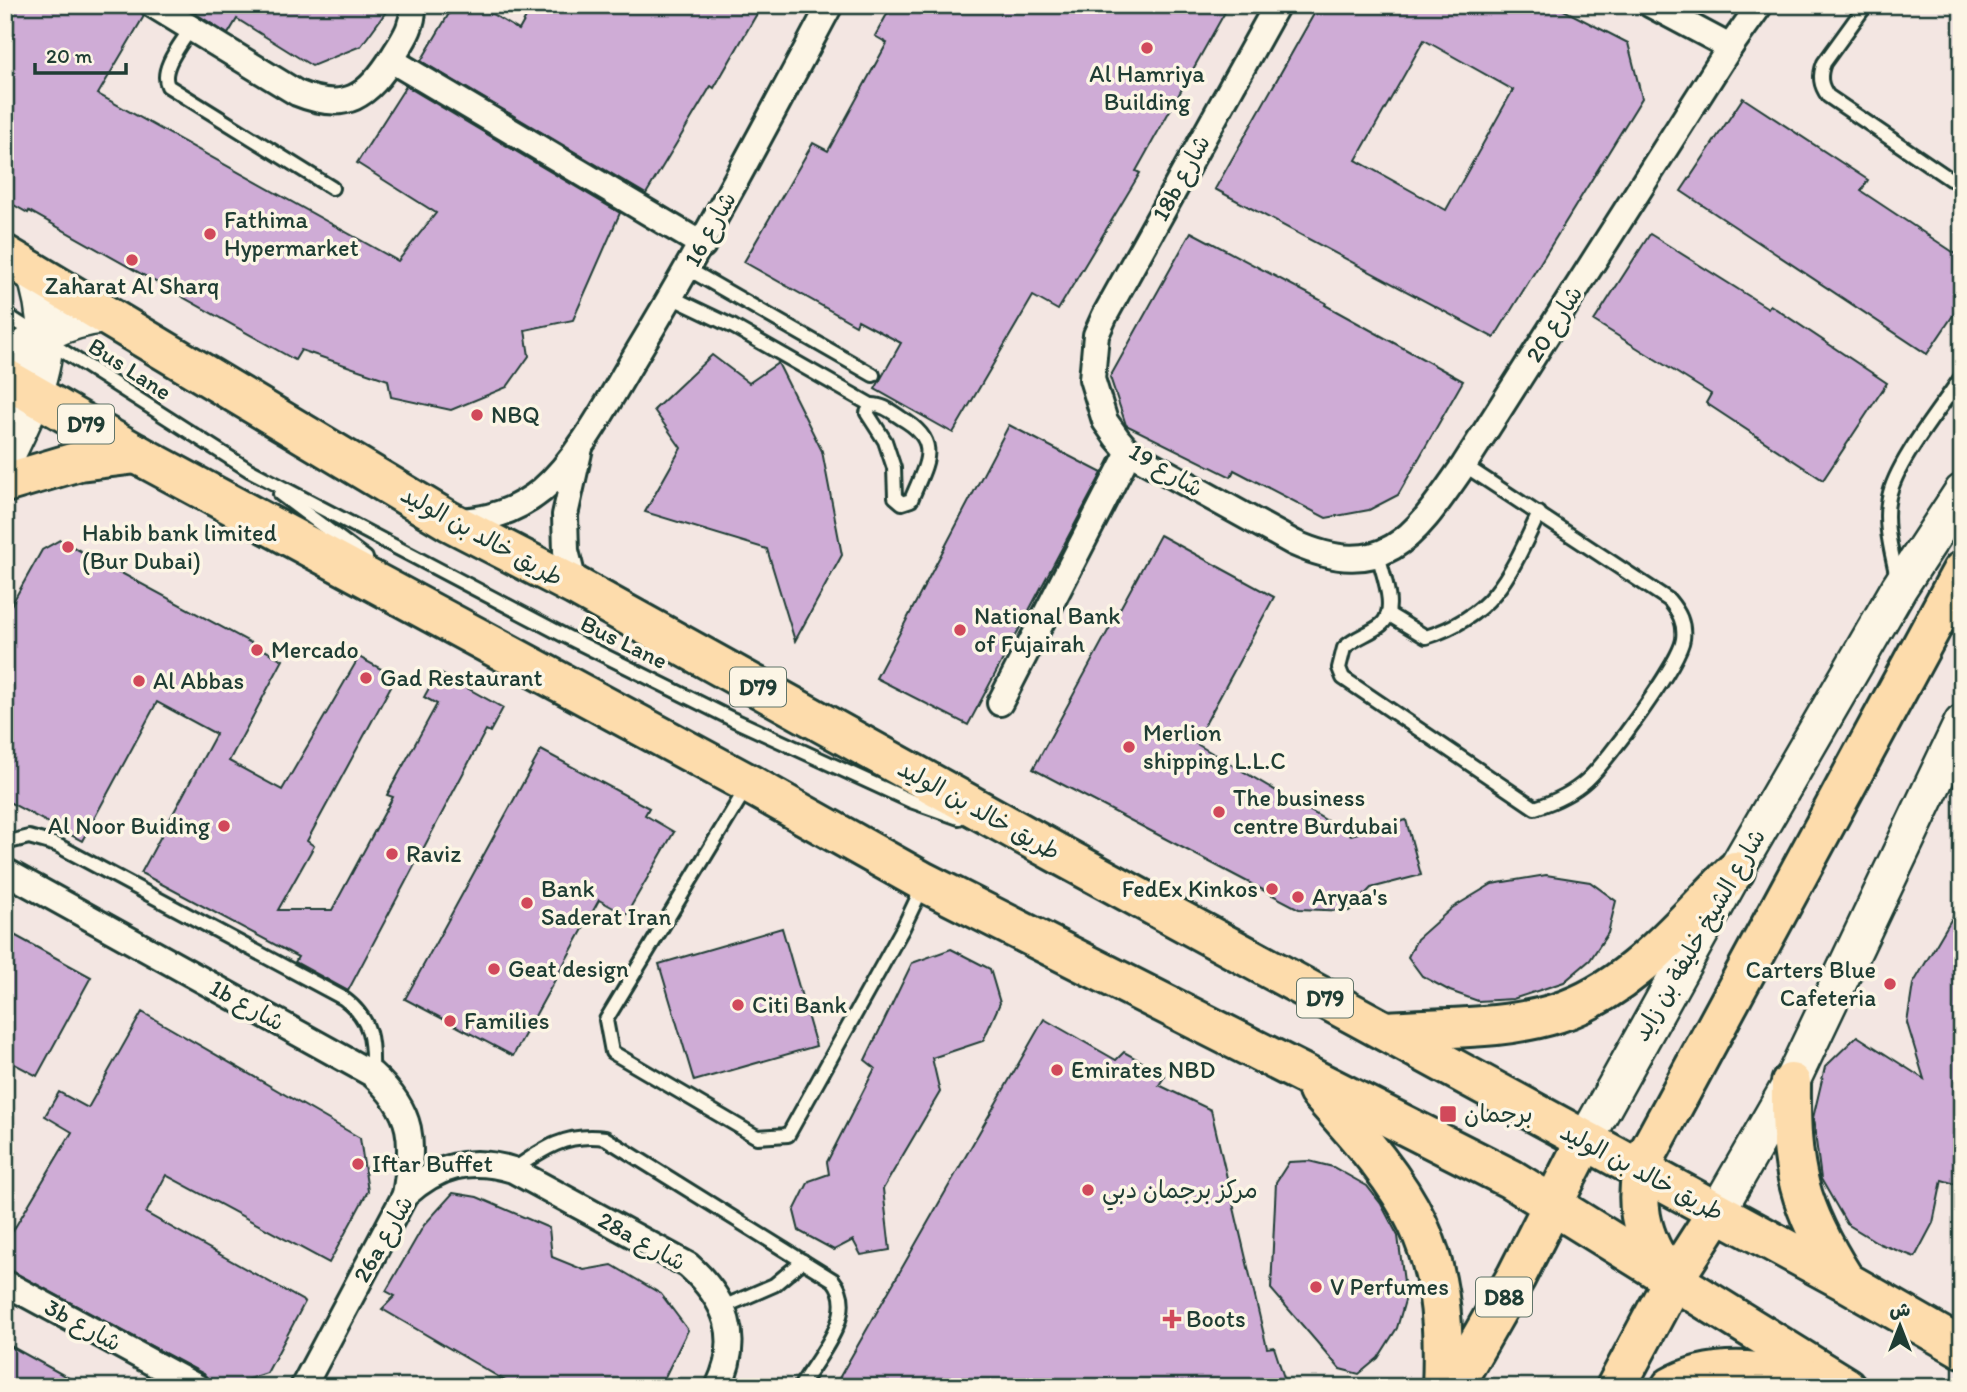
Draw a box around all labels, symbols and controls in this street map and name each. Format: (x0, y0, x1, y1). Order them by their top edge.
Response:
scale bar (35, 32, 126, 76)
marker: Al Hamriya Building (1139, 40, 1155, 56)
text: 20 m (46, 43, 93, 68)
place label: Al Hamriya Building (1089, 59, 1205, 116)
street label: 18b شارع (1145, 130, 1219, 227)
street label: شارع 16 (677, 186, 745, 273)
place label: Fathima Hypermarket (224, 205, 359, 262)
marker: Fathima Hypermarket (202, 226, 218, 242)
marker: Zaharat Al Sharq (124, 252, 140, 268)
place label: Zaharat Al Sharq (45, 271, 219, 300)
street label: شارع 20 (1519, 280, 1591, 369)
street label: Bus Lane (83, 331, 177, 406)
place label: NBQ (491, 400, 540, 429)
road number: D79 (58, 404, 114, 444)
marker: NBQ (469, 407, 485, 423)
street label: شارع 19 (1123, 436, 1208, 505)
street label: طريق خالد بن الوليد (395, 479, 568, 594)
place label: Habib bank limited (Bur Dubai) (82, 518, 277, 575)
marker: Habib bank limited (Bur Dubai) (60, 539, 76, 555)
place label: National Bank of Fujairah (974, 601, 1121, 658)
street label: Bus Lane (576, 608, 672, 675)
marker: National Bank of Fujairah (952, 622, 968, 638)
place label: Mercado (271, 635, 359, 664)
marker: Mercado (249, 642, 265, 658)
place label: Gad Restaurant (380, 663, 543, 692)
place label: Al Abbas (153, 666, 244, 695)
road number: D79 (730, 667, 786, 706)
marker: Gad Restaurant (358, 670, 374, 686)
marker: Al Abbas (131, 673, 147, 689)
place label: Merlion shipping L.L.C (1143, 718, 1286, 775)
marker: Merlion shipping L.L.C (1121, 739, 1137, 755)
street label: طريق خالد بن الوليد (892, 753, 1065, 868)
place label: The business centre Burdubai (1233, 783, 1398, 840)
marker: The business centre Burdubai (1211, 804, 1227, 820)
place label: Al Noor Buiding (48, 811, 211, 840)
marker: Al Noor Buiding (216, 818, 232, 834)
street label: شارع الشيخ خليفة بن زايد (1626, 823, 1774, 1048)
place label: Raviz (406, 839, 461, 868)
marker: Raviz (384, 846, 400, 862)
place label: Bank Saderat Iran (541, 874, 672, 931)
place label: FedEx Kinkos (1122, 874, 1258, 903)
marker: FedEx Kinkos (1264, 881, 1280, 897)
place label: Aryaa's (1312, 882, 1388, 911)
marker: Aryaa's (1290, 889, 1306, 905)
marker: Bank Saderat Iran (519, 895, 535, 911)
place label: Geat design (508, 954, 629, 983)
place label: Carters Blue Cafeteria (1745, 955, 1876, 1012)
marker: Geat design (486, 961, 502, 977)
street label: 1b شارع (203, 972, 290, 1039)
marker: Carters Blue Cafeteria (1882, 976, 1898, 992)
road number: D79 (1297, 979, 1353, 1018)
place label: Citi Bank (752, 990, 848, 1019)
marker: Citi Bank (730, 997, 746, 1013)
place label: Families (464, 1006, 549, 1035)
marker: Families (442, 1013, 458, 1029)
place label: Emirates NBD (1071, 1055, 1215, 1084)
marker: Emirates NBD (1049, 1062, 1065, 1078)
place label: برجمان (1464, 1099, 1533, 1128)
marker: برجمان (1438, 1104, 1458, 1124)
street label: طريق خالد بن الوليد (1555, 1116, 1729, 1229)
place label: Iftar Buffet (372, 1149, 493, 1178)
marker: Iftar Buffet (350, 1156, 366, 1172)
place label: مركز برجمان دبي (1102, 1175, 1258, 1211)
marker: مركز برجمان دبي (1080, 1182, 1096, 1198)
street label: 26a شارع (346, 1190, 422, 1289)
street label: 28a شارع (592, 1205, 691, 1279)
place label: V Perfumes (1330, 1272, 1449, 1301)
road number: D88 (1476, 1278, 1532, 1316)
marker: V Perfumes (1308, 1279, 1324, 1295)
north arrow (1866, 1290, 1936, 1360)
street label: 3b شارع (39, 1292, 127, 1360)
text: ش (1890, 1298, 1911, 1321)
place label: Boots (1186, 1304, 1246, 1333)
marker: Boots (1164, 1311, 1180, 1327)

